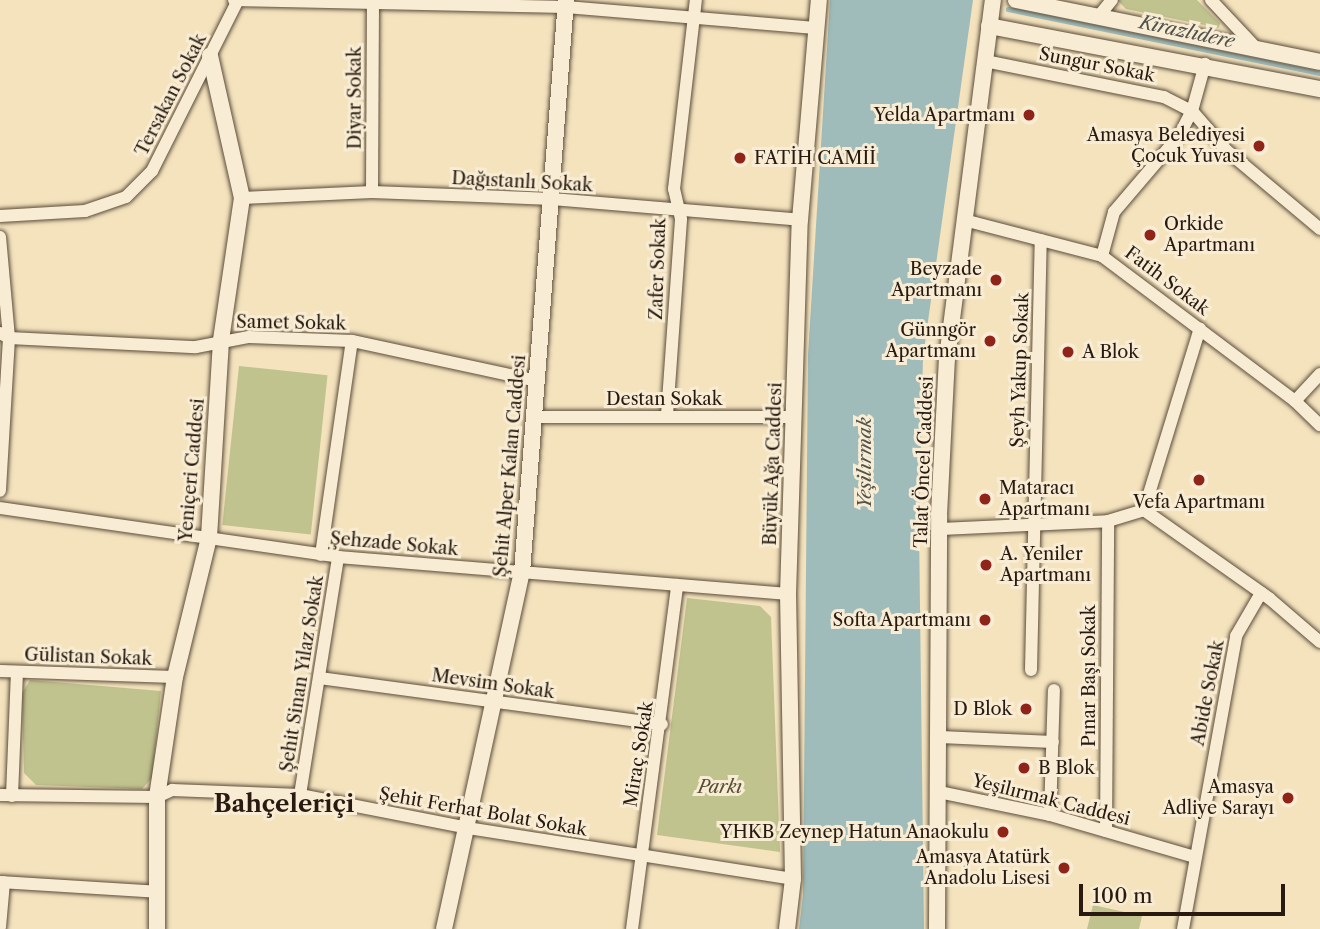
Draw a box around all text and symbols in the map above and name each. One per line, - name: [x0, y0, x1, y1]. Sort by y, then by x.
- water label: Kirazlıdere: [1137, 11, 1237, 53]
- street label: Tersakan Sokak: [131, 30, 211, 160]
- street label: Sungur Sokak: [1037, 43, 1157, 87]
- street label: Diyar Sokak: [344, 46, 366, 150]
- place label: Yelda Apartmanı: [873, 104, 1015, 126]
- marker: Yelda Apartmanı: [1021, 107, 1037, 123]
- place label: Amasya Belediyesi Çocuk Yuvası: [1087, 125, 1245, 168]
- marker: Amasya Belediyesi Çocuk Yuvası: [1251, 138, 1267, 154]
- place label: FATİH CAMİİ: [754, 147, 876, 169]
- marker: FATİH CAMİİ: [732, 150, 748, 166]
- street label: Dağıstanlı Sokak: [451, 168, 593, 196]
- place label: Orkide Apartmanı: [1164, 214, 1255, 256]
- street label: Zafer Sokak: [645, 218, 671, 320]
- marker: Orkide Apartmanı: [1142, 227, 1158, 243]
- street label: Fatih Sokak: [1120, 242, 1214, 320]
- place label: Beyzade Apartmanı: [891, 259, 982, 302]
- marker: Beyzade Apartmanı: [988, 272, 1004, 288]
- street label: Şeyh Yakup Sokak: [1006, 292, 1034, 448]
- street label: Samet Sokak: [236, 311, 346, 335]
- place label: Günngör Apartmanı: [885, 320, 976, 362]
- marker: Günngör Apartmanı: [982, 333, 998, 349]
- place label: A Blok: [1082, 341, 1139, 363]
- marker: A Blok: [1060, 344, 1076, 360]
- street label: Şehit Alper Kalan Caddesi: [489, 353, 531, 579]
- street label: Talat Öncel Caddesi: [910, 376, 938, 548]
- street label: Büyük Ağa Caddesi: [759, 381, 787, 547]
- street label: Destan Sokak: [606, 388, 722, 410]
- street label: Yeniçeri Caddesi: [175, 397, 209, 543]
- water label: Yeşilırmak: [854, 417, 876, 509]
- marker: Vefa Apartmanı: [1191, 472, 1207, 488]
- place label: Mataracı Apartmanı: [999, 478, 1090, 520]
- marker: Mataracı Apartmanı: [977, 491, 993, 507]
- place label: Vefa Apartmanı: [1132, 491, 1266, 513]
- street label: Şehzade Sokak: [329, 528, 459, 560]
- place label: A. Yeniler Apartmanı: [1000, 544, 1091, 586]
- marker: A. Yeniler Apartmanı: [978, 557, 994, 573]
- street label: Şehit Sinan Yılaz Sokak: [276, 574, 328, 774]
- street label: Pınar Başı Sokak: [1078, 605, 1100, 747]
- place label: Softa Apartmanı: [832, 609, 971, 631]
- marker: Softa Apartmanı: [977, 612, 993, 628]
- street label: Abide Sokak: [1187, 638, 1229, 748]
- street label: Gülistan Sokak: [24, 644, 152, 670]
- street label: Mevsim Sokak: [430, 665, 556, 703]
- place label: D Blok: [953, 698, 1012, 720]
- street label: Miraç Sokak: [620, 700, 658, 808]
- marker: D Blok: [1018, 701, 1034, 717]
- place label: B Blok: [1038, 757, 1095, 779]
- marker: B Blok: [1016, 760, 1032, 776]
- street label: Yeşilırmak Caddesi: [969, 770, 1133, 830]
- park label: Parkı: [698, 776, 742, 798]
- place label: Amasya Adliye Sarayı: [1163, 777, 1274, 820]
- street label: Şehit Ferhat Bolat Sokak: [377, 783, 589, 841]
- district label: Bahçeleriçi: [214, 790, 354, 818]
- marker: Amasya Adliye Sarayı: [1280, 790, 1296, 806]
- place label: YHKB Zeynep Hatun Anaokulu: [719, 821, 989, 843]
- marker: YHKB Zeynep Hatun Anaokulu: [995, 824, 1011, 840]
- place label: Amasya Atatürk Anadolu Lisesi: [915, 847, 1050, 890]
- marker: Amasya Atatürk Anadolu Lisesi: [1056, 860, 1072, 876]
- scale bar: [1082, 870, 1288, 914]
- text: 100 m: [1092, 883, 1153, 908]

